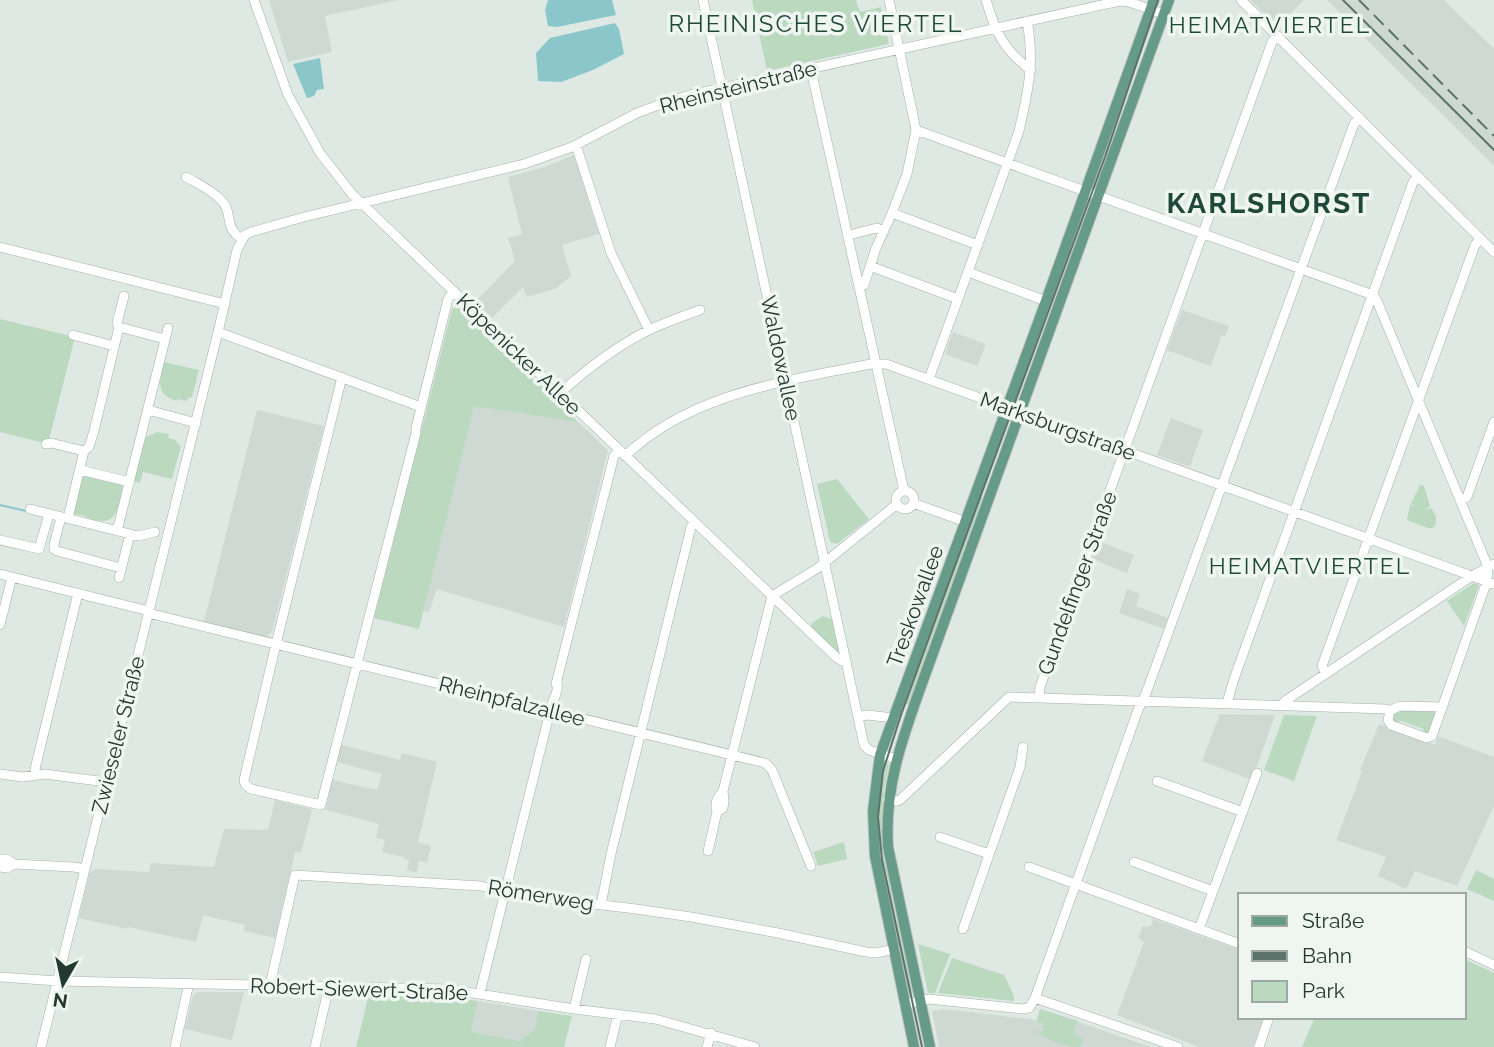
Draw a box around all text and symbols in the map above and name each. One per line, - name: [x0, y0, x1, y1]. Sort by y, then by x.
- district label: RHEINISCHES VIERTEL: [668, 9, 964, 38]
- district label: HEIMATVIERTEL: [1169, 11, 1371, 38]
- street label: Rheinsteinstraße: [657, 55, 819, 119]
- district label: KARLSHORST: [1167, 187, 1371, 220]
- street label: Köpenicker Allee: [451, 288, 587, 420]
- street label: Waldowallee: [756, 293, 806, 423]
- street label: Marksburgstraße: [977, 386, 1139, 466]
- street label: Gundelfinger Straße: [1032, 488, 1122, 678]
- street label: Treskowallee: [881, 542, 949, 670]
- district label: HEIMATVIERTEL: [1209, 552, 1411, 579]
- street label: Zwieseler Straße: [86, 653, 150, 817]
- street label: Rheinpfalzallee: [436, 671, 588, 731]
- street label: Römerweg: [486, 874, 596, 916]
- legend: [1238, 893, 1466, 1019]
- text: Straße: [1302, 908, 1364, 933]
- text: Bahn: [1302, 943, 1352, 968]
- north arrow: [28, 949, 98, 1019]
- street label: Robert-Siewert-Straße: [250, 973, 468, 1005]
- text: Park: [1302, 978, 1345, 1003]
- text: N: [51, 989, 69, 1013]

